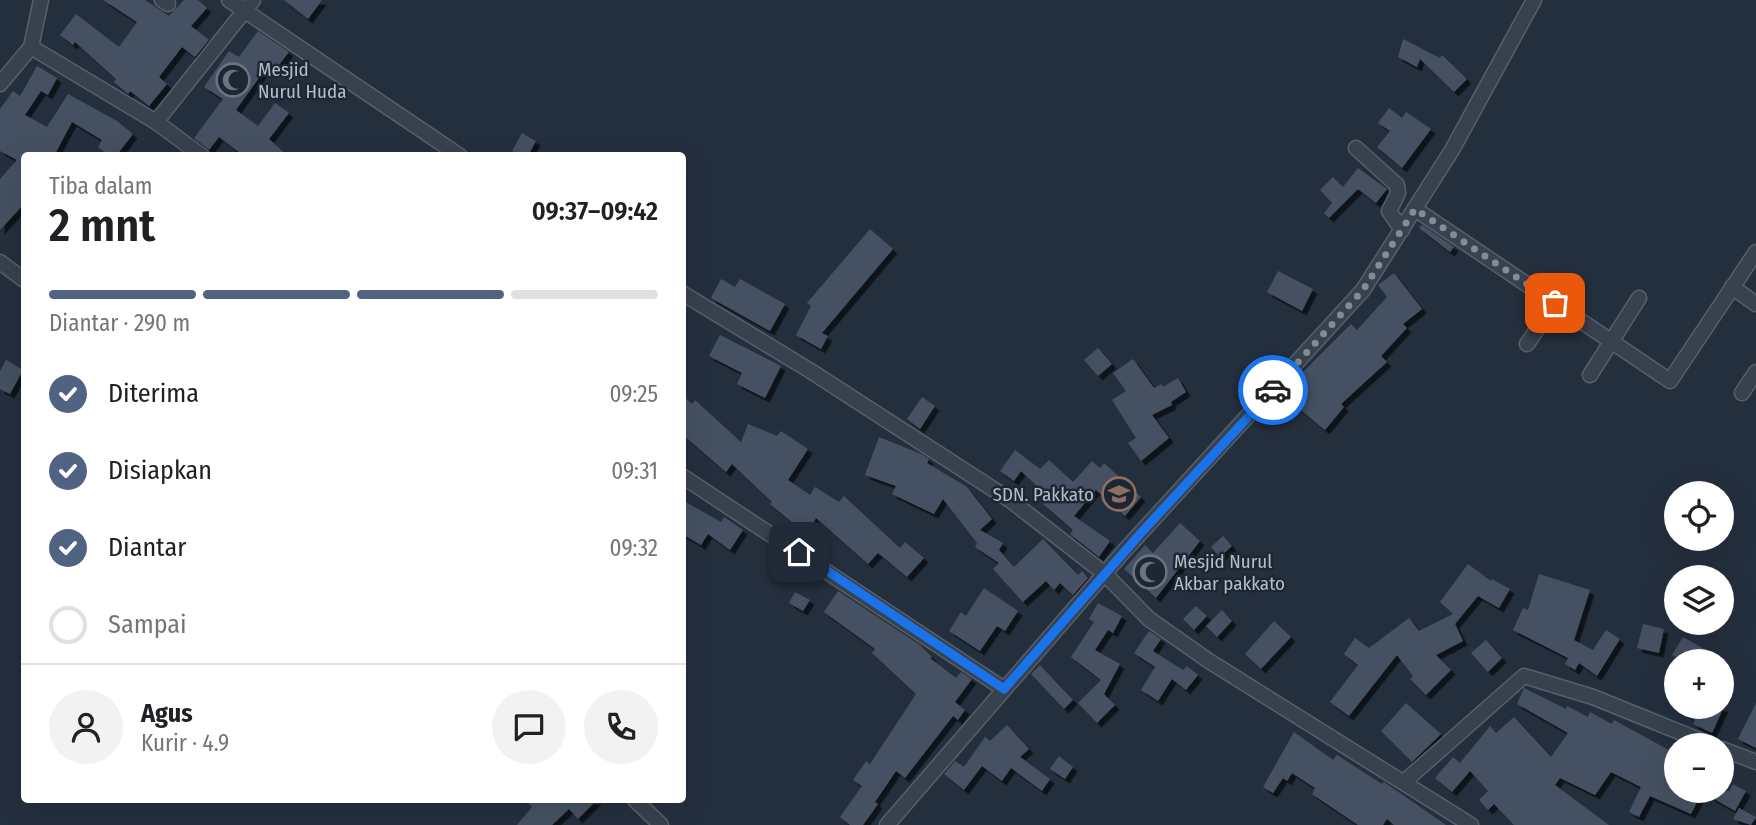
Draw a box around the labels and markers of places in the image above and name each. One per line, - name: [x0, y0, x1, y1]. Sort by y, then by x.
- place label: Mesjid Nurul Huda: [258, 58, 346, 103]
- mosque icon: Mesjid Nurul Huda: [214, 61, 252, 99]
- pin: [1525, 273, 1585, 333]
- school or university icon: SDN. Pakkato: [1100, 475, 1138, 513]
- place label: SDN. Pakkato: [993, 483, 1094, 506]
- pin: [769, 522, 829, 582]
- place label: Mesjid Nurul Akbar pakkato: [1174, 550, 1285, 595]
- mosque icon: Mesjid Nurul Akbar pakkato: [1131, 553, 1169, 591]

